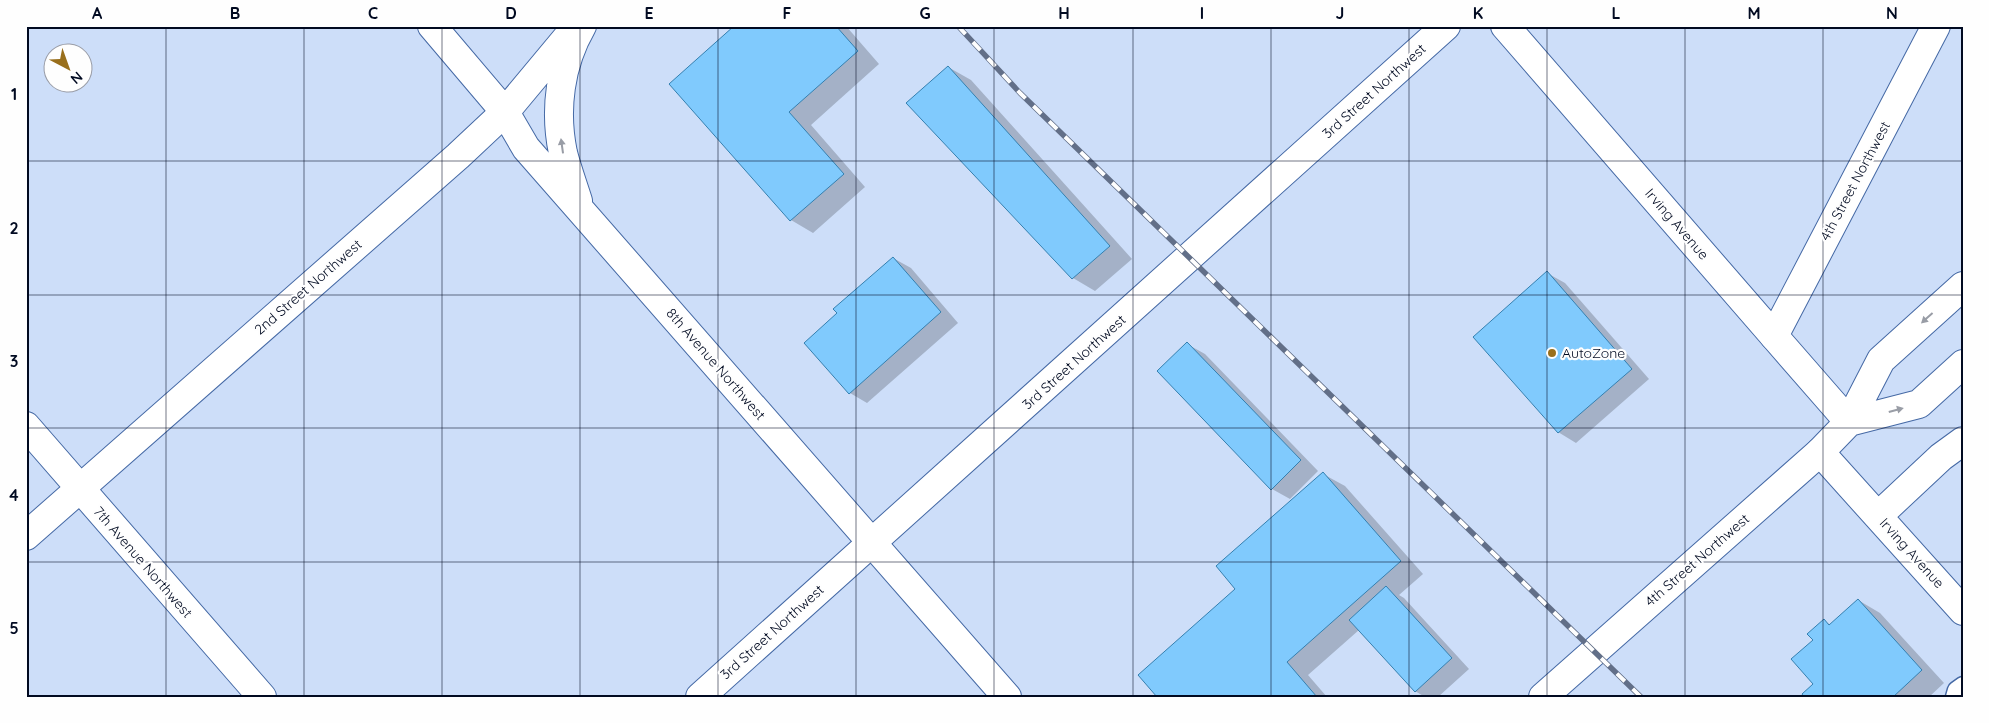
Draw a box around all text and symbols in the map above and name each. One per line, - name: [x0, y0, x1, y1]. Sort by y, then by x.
- text: A: [92, 3, 103, 23]
- text: B: [230, 3, 240, 23]
- text: C: [368, 3, 378, 23]
- text: D: [505, 3, 517, 23]
- text: E: [644, 3, 654, 23]
- text: F: [783, 3, 792, 23]
- text: G: [919, 3, 931, 23]
- text: H: [1058, 3, 1070, 23]
- text: I: [1200, 3, 1204, 23]
- text: J: [1336, 3, 1344, 23]
- text: K: [1473, 3, 1483, 23]
- text: L: [1612, 3, 1621, 23]
- text: M: [1747, 3, 1761, 23]
- text: N: [1886, 3, 1898, 23]
- street label: 3rd Street Northwest: [1318, 40, 1430, 142]
- north arrow: [42, 42, 92, 92]
- text: N: [67, 68, 86, 88]
- text: 1: [11, 84, 17, 104]
- street label: 4th Street Northwest: [1816, 118, 1894, 244]
- one-way arrow: [558, 138, 566, 154]
- street label: Irving Avenue: [1641, 185, 1713, 263]
- text: 2: [9, 218, 19, 238]
- street label: 2nd Street Northwest: [250, 235, 366, 339]
- street label: 8th Avenue Northwest: [663, 304, 770, 424]
- street label: 3rd Street Northwest: [1018, 311, 1130, 413]
- one-way arrow: [1921, 312, 1933, 324]
- place label: AutoZone: [1562, 344, 1625, 362]
- marker: AutoZone: [1546, 347, 1558, 359]
- text: 3: [10, 351, 18, 371]
- one-way arrow: [1889, 406, 1904, 414]
- text: 4: [9, 485, 19, 505]
- street label: 7th Avenue Northwest: [90, 503, 197, 622]
- street label: 4th Street Northwest: [1641, 510, 1753, 610]
- street label: Irving Avenue: [1876, 514, 1948, 592]
- street label: 3rd Street Northwest: [716, 581, 828, 683]
- text: 5: [9, 618, 19, 638]

